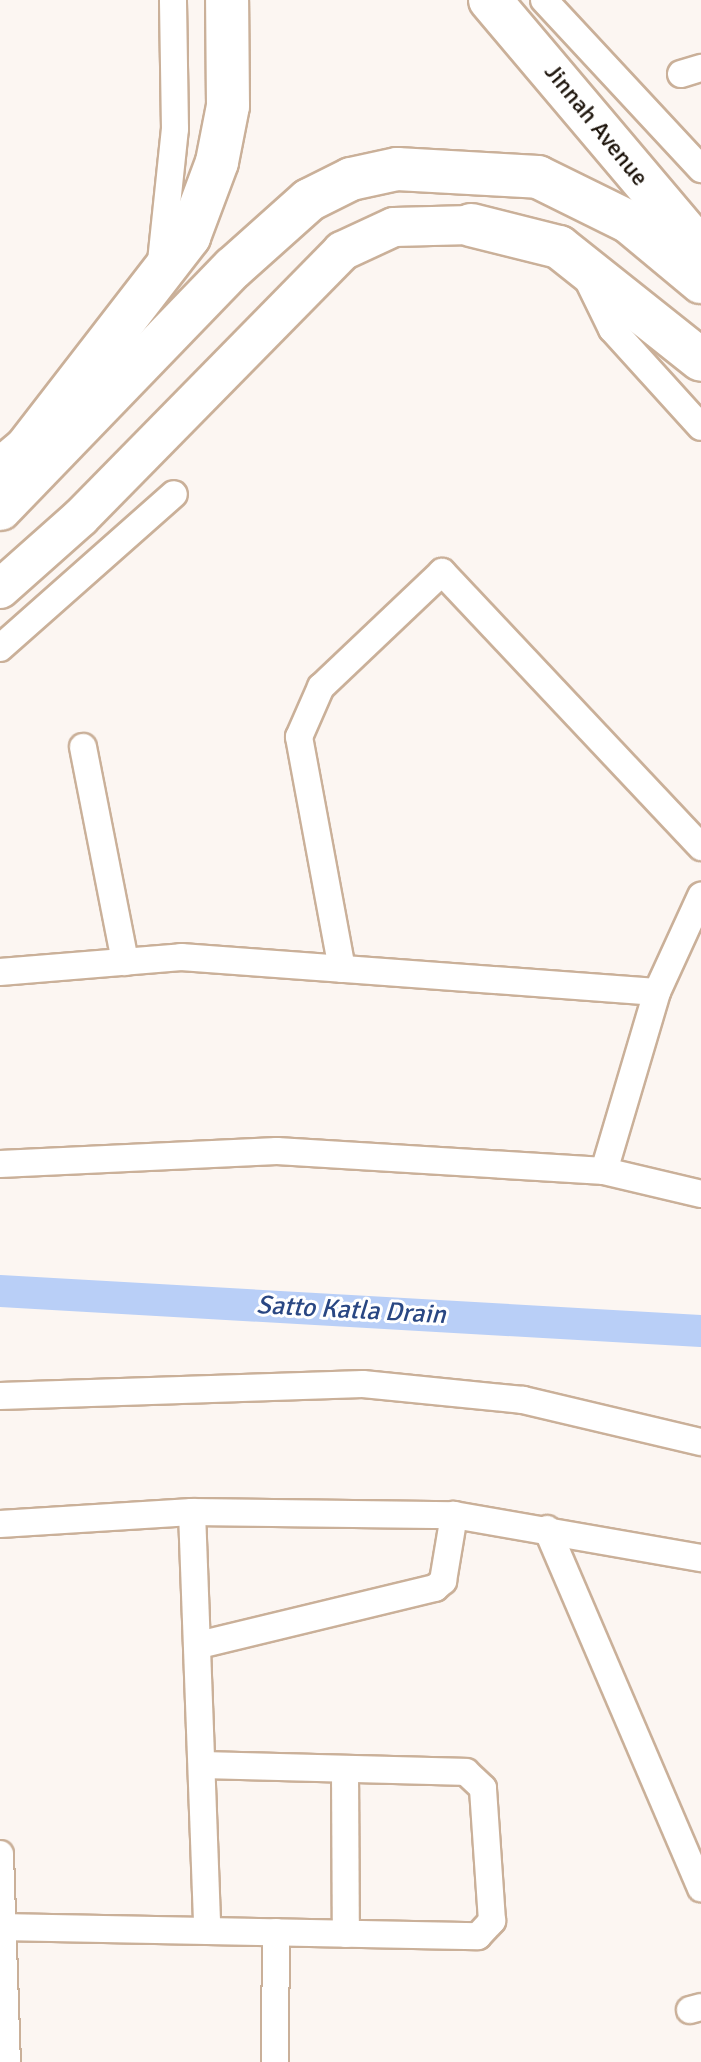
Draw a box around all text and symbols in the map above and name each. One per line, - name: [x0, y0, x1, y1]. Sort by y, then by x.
- street label: Jinnah Avenue: [538, 58, 654, 192]
- water label: Satto Katla Drain: [256, 1290, 446, 1332]

